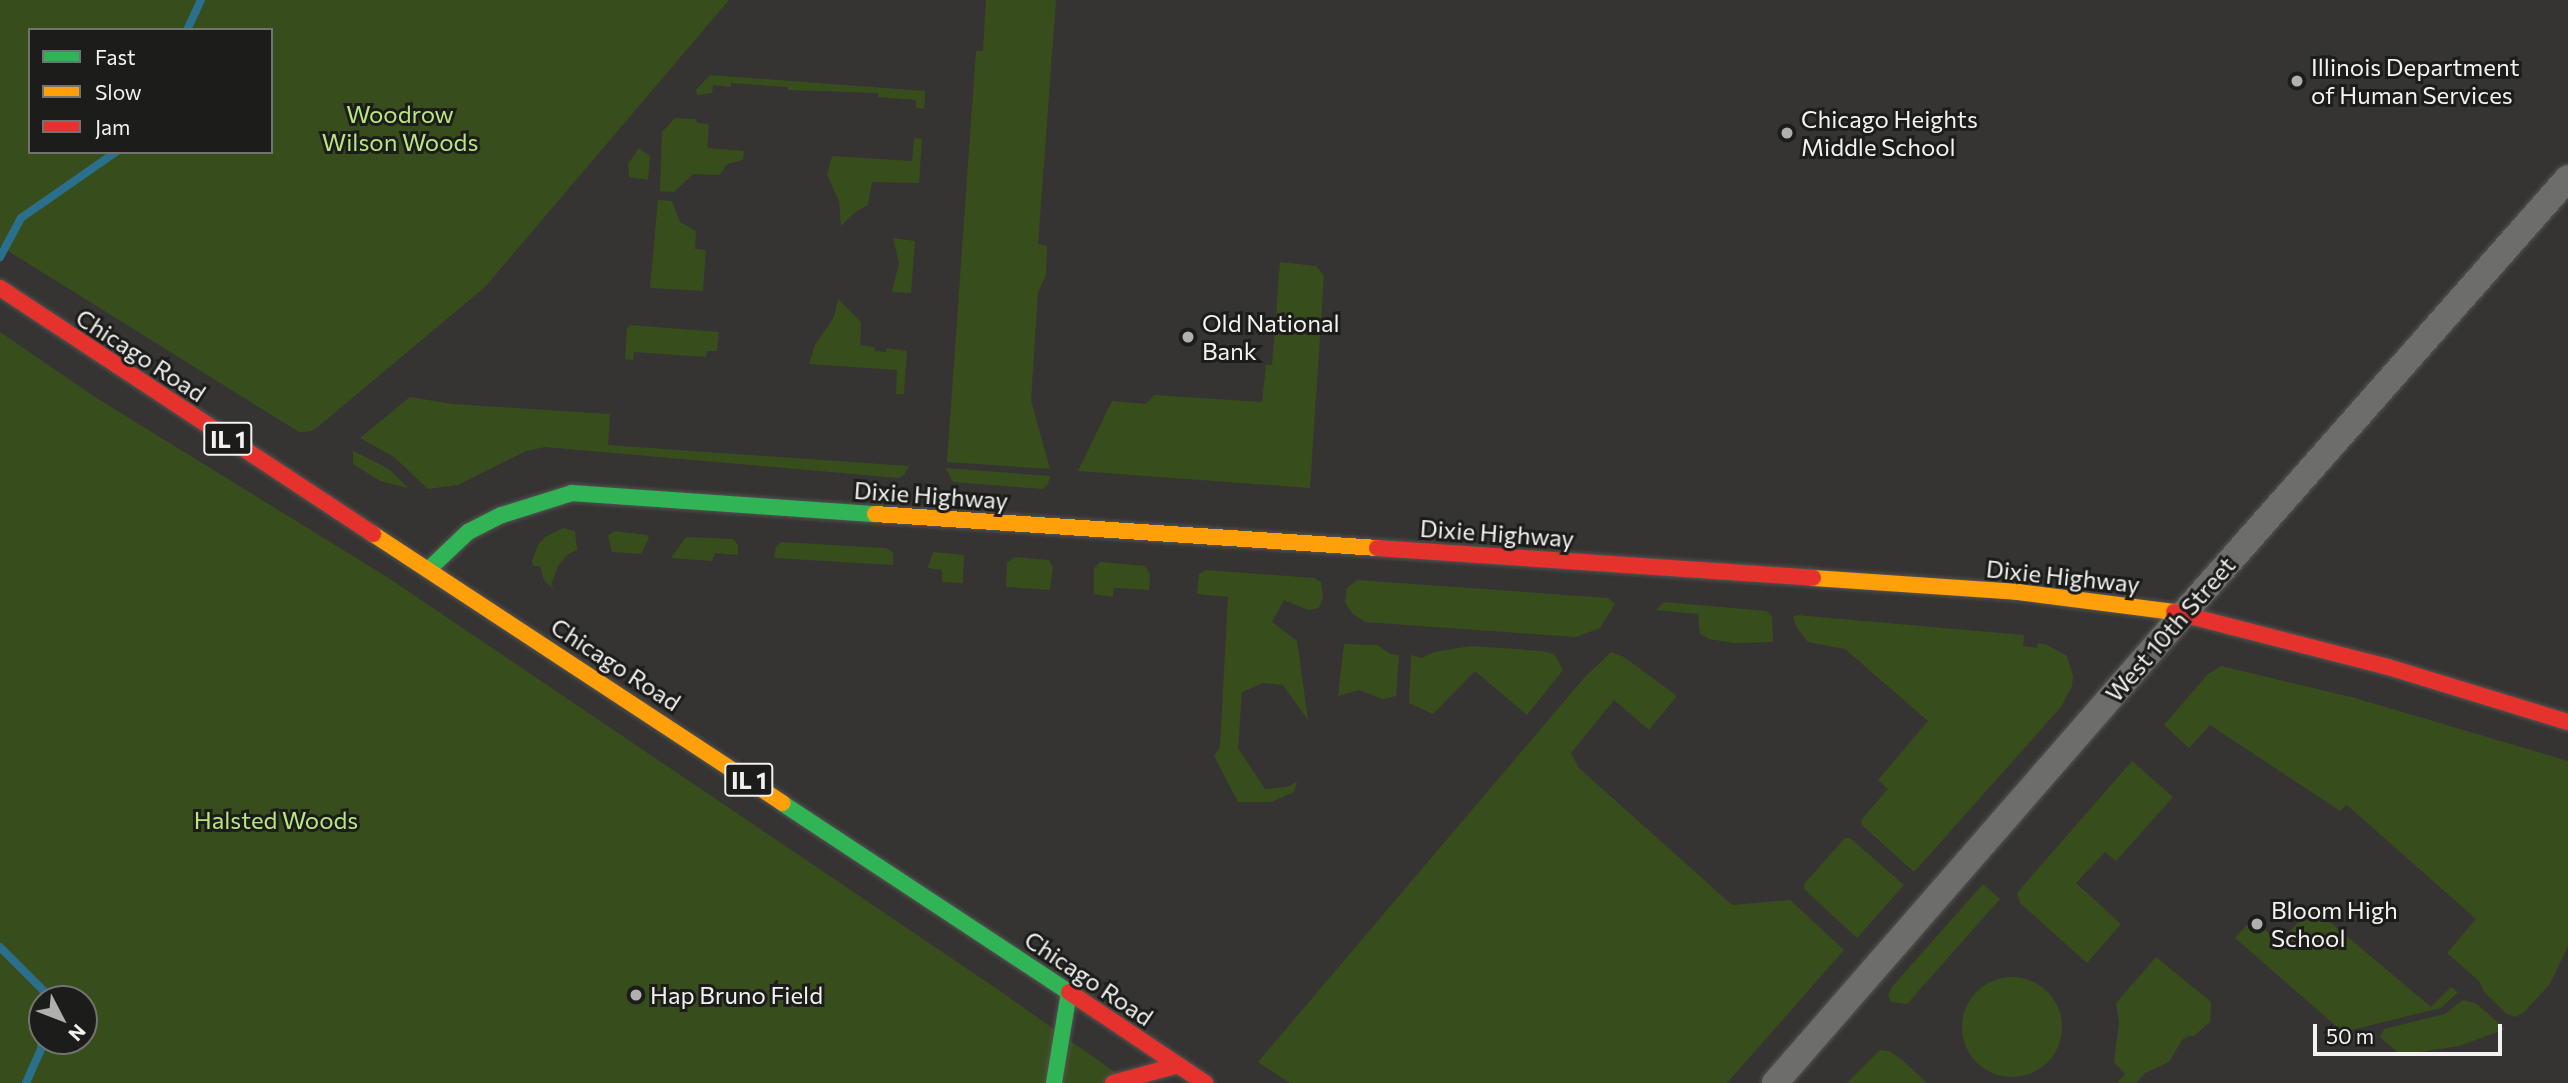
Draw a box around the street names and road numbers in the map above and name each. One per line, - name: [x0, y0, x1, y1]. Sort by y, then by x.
- street label: Chicago Road: [71, 302, 211, 408]
- road number: IL 1: [202, 420, 254, 458]
- street label: Dixie Highway: [853, 475, 1009, 515]
- street label: Dixie Highway: [1419, 513, 1575, 553]
- street label: West 10th Street: [2099, 551, 2241, 707]
- street label: Dixie Highway: [1985, 554, 2141, 598]
- street label: Chicago Road: [546, 611, 686, 717]
- road number: IL 1: [723, 760, 775, 800]
- street label: Chicago Road: [1019, 925, 1159, 1031]

